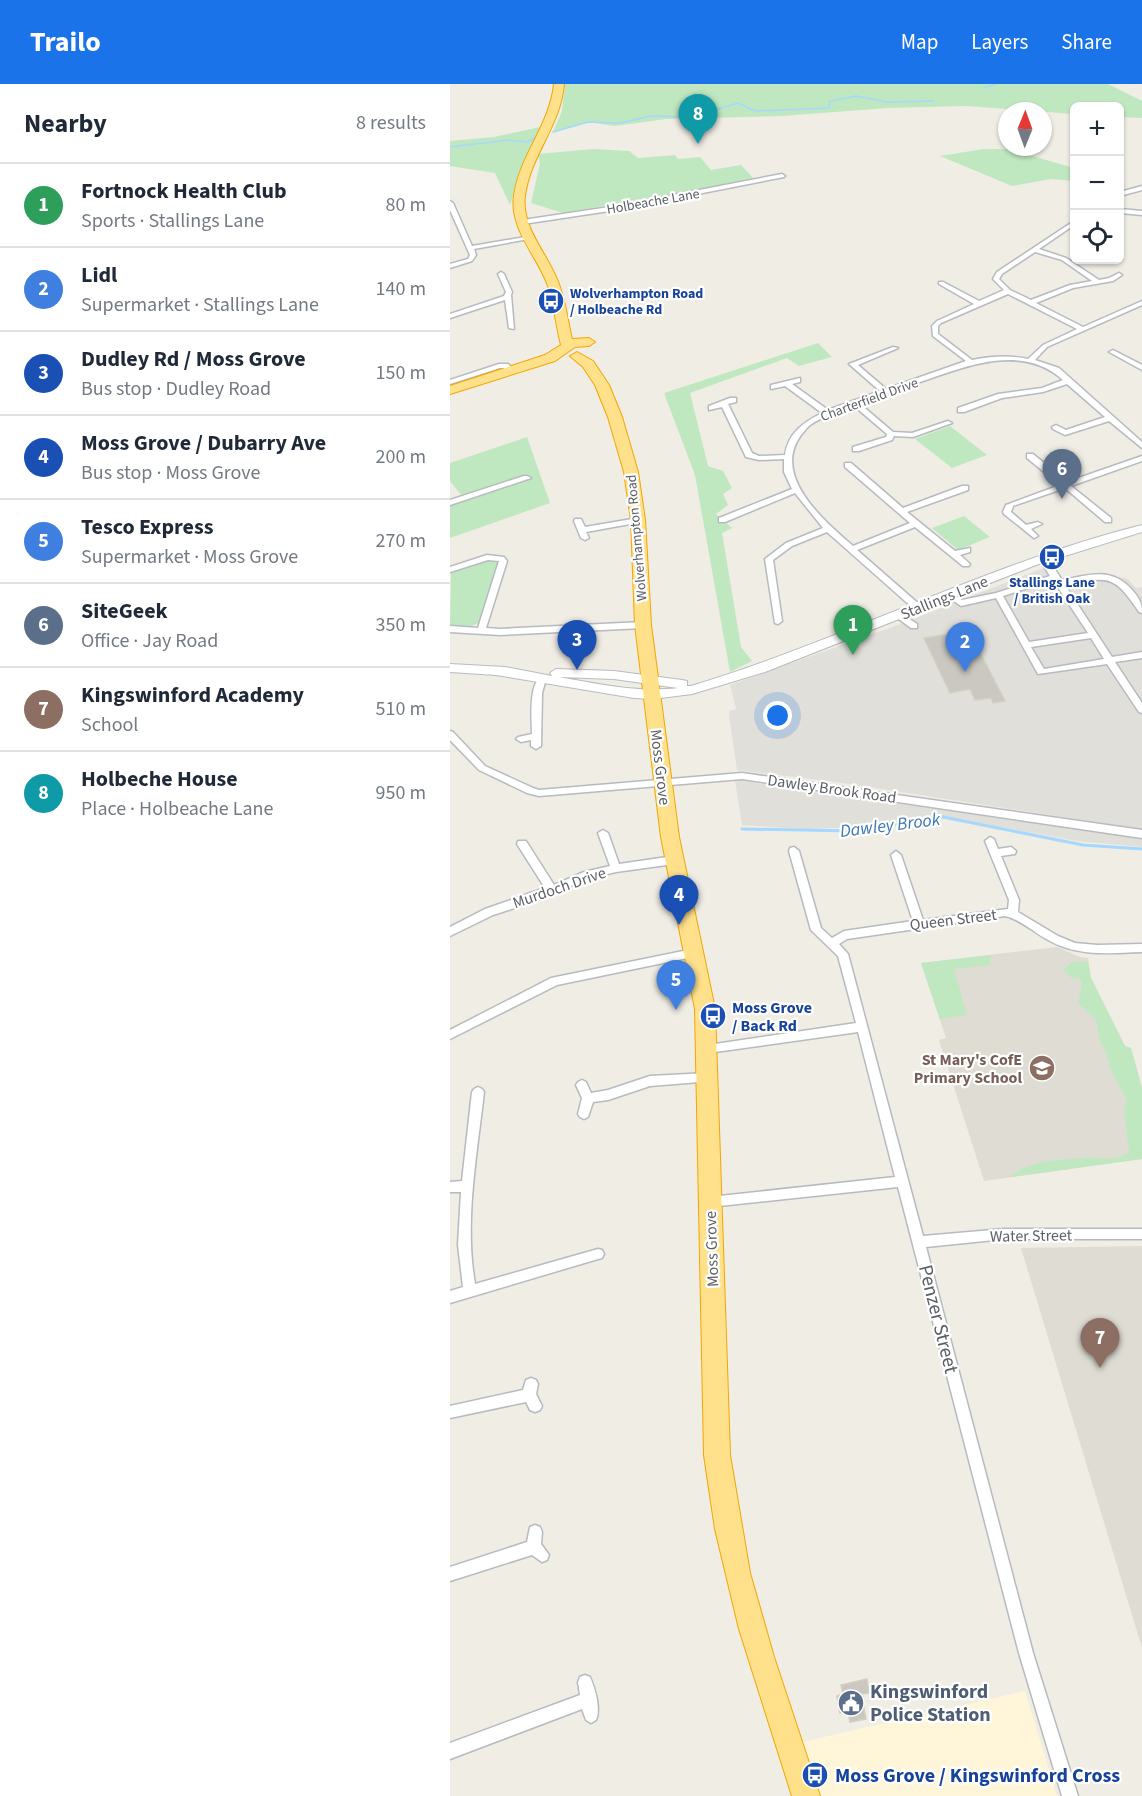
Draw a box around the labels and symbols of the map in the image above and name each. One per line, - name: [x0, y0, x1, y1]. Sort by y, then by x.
- pin: 8: [678, 94, 718, 144]
- north arrow: [998, 102, 1052, 156]
- street label: Holbeache Lane: [605, 184, 701, 220]
- place label: Wolverhampton Road / Holbeache Rd: [570, 284, 703, 320]
- bus stop icon: Wolverhampton Road / Holbeache Rd: [536, 286, 566, 316]
- street label: Charterfield Drive: [818, 373, 921, 427]
- pin: 6: [1042, 450, 1082, 499]
- street label: Wolverhampton Road: [622, 474, 652, 602]
- bus stop icon: Stallings Lane / British Oak: [1037, 542, 1067, 572]
- street label: Stallings Lane: [897, 570, 991, 625]
- place label: Stallings Lane / British Oak: [1009, 573, 1095, 609]
- pin: 1: [834, 606, 872, 655]
- pin: 3: [558, 620, 596, 670]
- pin: 2: [946, 622, 984, 672]
- your location: [763, 701, 792, 730]
- street label: Moss Grove: [644, 728, 676, 806]
- street label: Dawley Brook Road: [766, 769, 898, 809]
- water label: Dawley Brook: [838, 807, 942, 844]
- street label: Murdoch Drive: [510, 862, 609, 914]
- pin: 4: [660, 876, 698, 925]
- street label: Queen Street: [908, 904, 998, 936]
- pin: 5: [656, 960, 696, 1010]
- place label: Moss Grove / Back Rd: [732, 997, 812, 1037]
- bus stop icon: Moss Grove / Back Rd: [698, 1001, 728, 1031]
- place label: St Mary's CofE Primary School: [914, 1049, 1022, 1089]
- school or university icon: St Mary's CofE Primary School: [1027, 1053, 1057, 1083]
- street label: Moss Grove: [700, 1210, 724, 1287]
- street label: Water Street: [990, 1224, 1073, 1248]
- street label: Penzer Street: [911, 1262, 965, 1377]
- pin: 7: [1080, 1318, 1120, 1368]
- place label: Kingswinford Police Station: [870, 1678, 991, 1729]
- public building icon: Kingswinford Police Station: [836, 1688, 866, 1718]
- bus stop icon: Moss Grove / Kingswinford Cross: [800, 1760, 830, 1790]
- place label: Moss Grove / Kingswinford Cross: [835, 1762, 1120, 1790]

